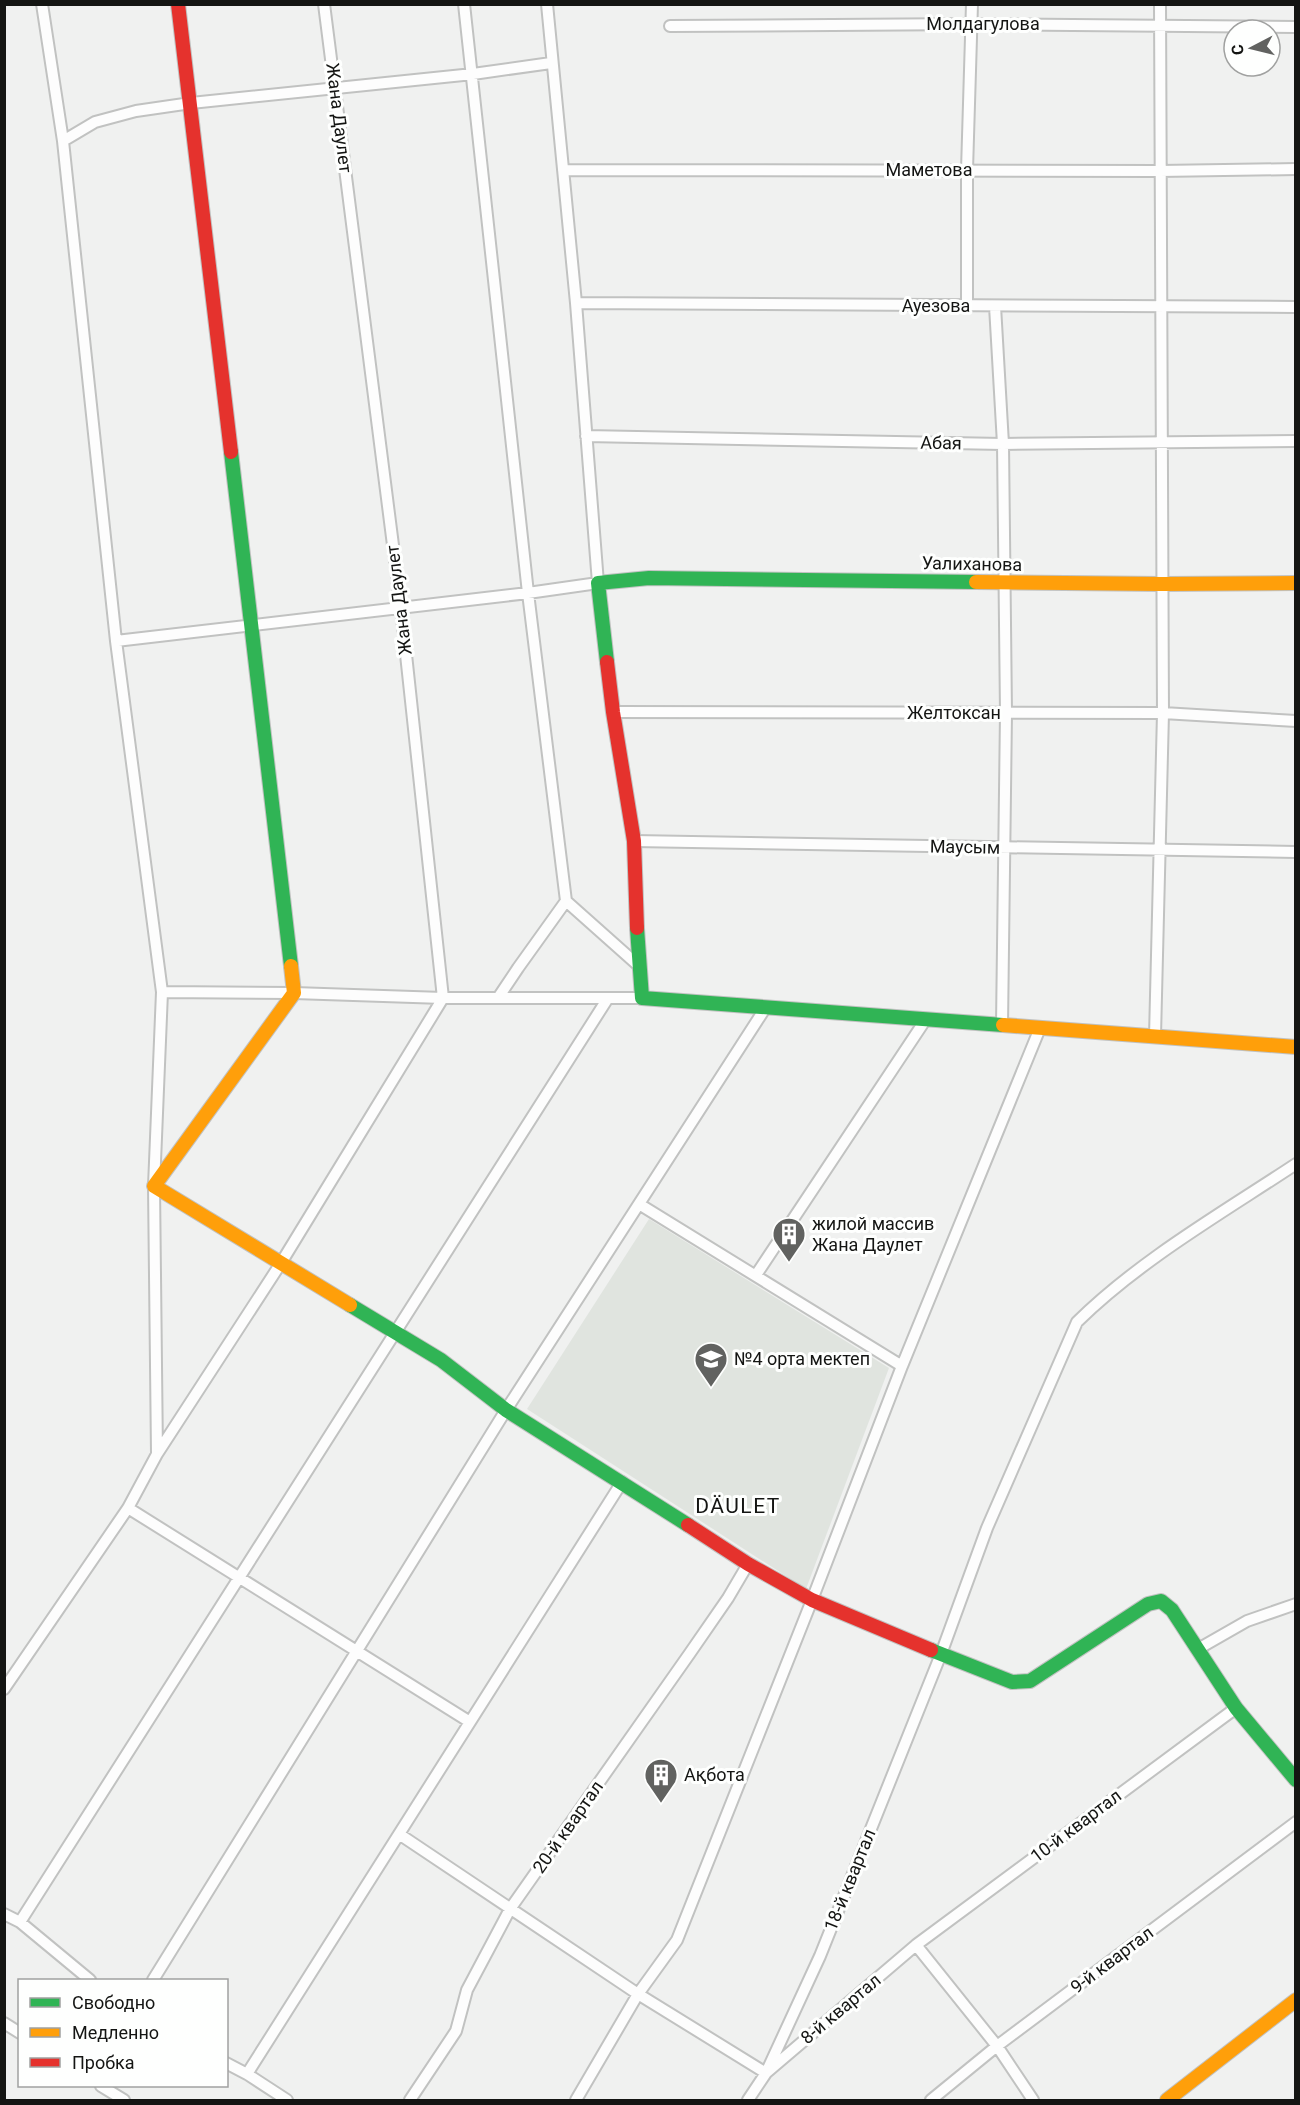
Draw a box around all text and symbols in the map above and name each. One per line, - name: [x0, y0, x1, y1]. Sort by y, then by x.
- street label: Молдагулова: [926, 13, 1040, 34]
- north arrow: [1222, 18, 1282, 78]
- text: С: [1228, 43, 1248, 56]
- street label: Жана Даулет: [322, 62, 357, 174]
- street label: Маметова: [886, 159, 972, 180]
- street label: Ауезова: [902, 295, 970, 316]
- street label: Абая: [920, 432, 962, 453]
- street label: Жана Даулет: [381, 544, 416, 656]
- street label: Уалиханова: [922, 552, 1022, 575]
- street label: Желтоксан: [907, 702, 1001, 723]
- street label: Маусым: [930, 835, 1000, 858]
- place label: жилой массив Жана Даулет: [812, 1213, 934, 1255]
- building icon: жилой массив Жана Даулет: [771, 1216, 807, 1263]
- school or university icon: №4 орта мектеп: [693, 1341, 729, 1388]
- place label: №4 орта мектеп: [734, 1348, 870, 1369]
- district label: DÄULET: [695, 1494, 781, 1518]
- building icon: Ақбота: [643, 1757, 679, 1804]
- place label: Ақбота: [684, 1764, 745, 1785]
- street label: 20-й квартал: [528, 1776, 607, 1877]
- street label: 10-й квартал: [1026, 1785, 1125, 1866]
- street label: 18-й квартал: [820, 1826, 880, 1934]
- street label: 9-й квартал: [1066, 1922, 1157, 1997]
- street label: 8-й квартал: [796, 1969, 885, 2048]
- legend: [18, 1979, 228, 2087]
- text: Свободно: [72, 1992, 155, 2013]
- text: Медленно: [72, 2022, 159, 2043]
- text: Пробка: [72, 2052, 135, 2073]

